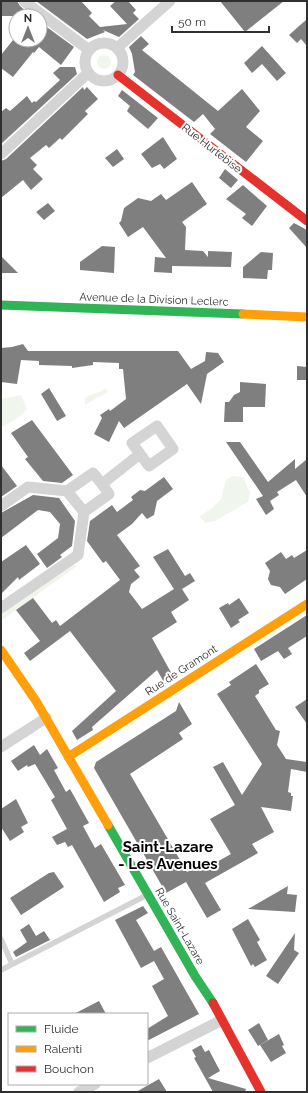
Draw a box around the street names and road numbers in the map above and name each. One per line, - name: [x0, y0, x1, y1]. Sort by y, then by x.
- street label: Rue Hurtebise: [179, 121, 245, 176]
- street label: Avenue de la Division Leclerc: [79, 290, 229, 309]
- street label: Rue de Gramont: [143, 642, 220, 699]
- street label: Rue Saint-Lazare: [152, 886, 207, 967]

